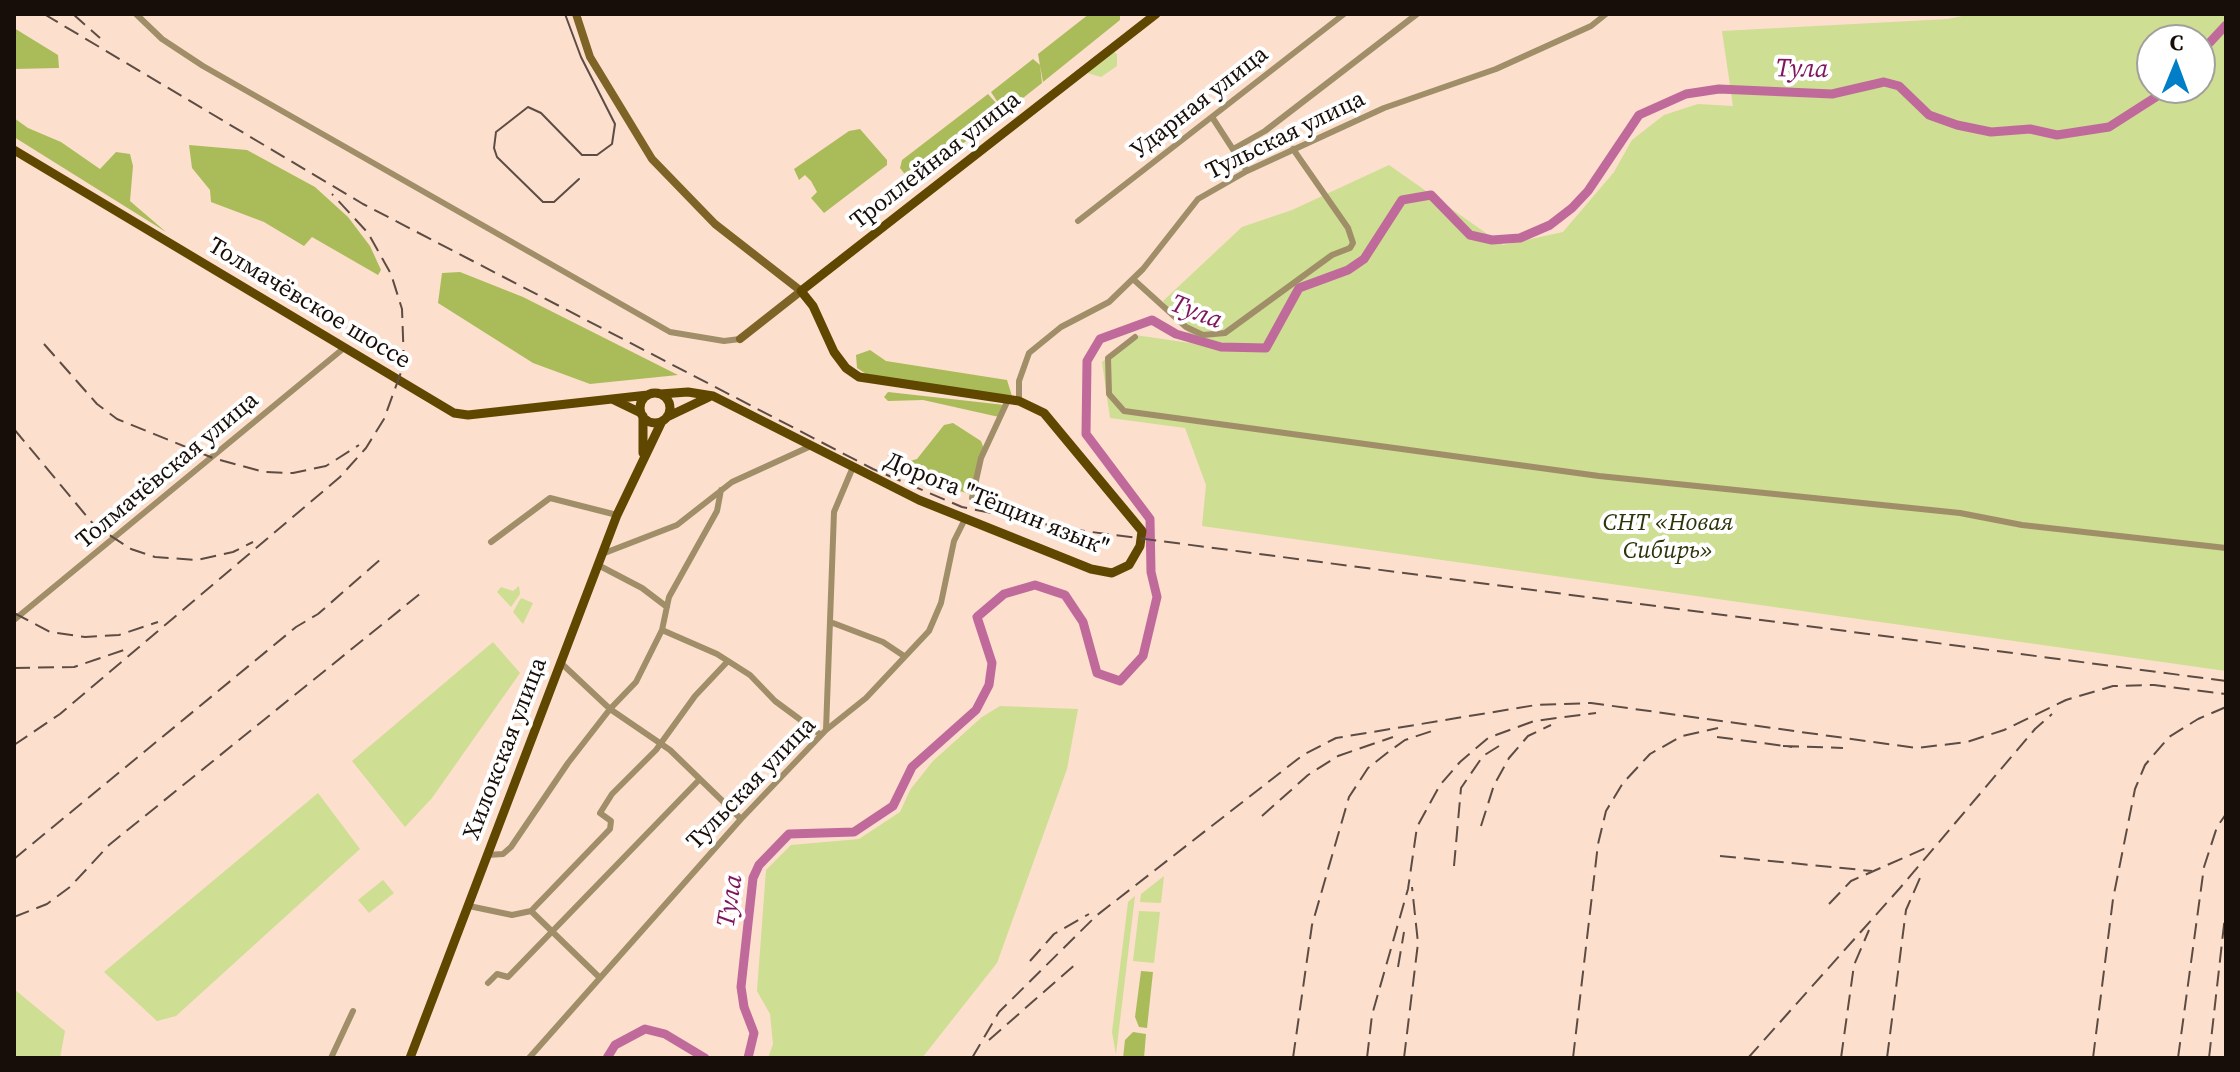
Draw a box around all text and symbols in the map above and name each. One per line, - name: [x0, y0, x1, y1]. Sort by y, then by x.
- north arrow: [2136, 24, 2216, 104]
- text: С: [2169, 27, 2183, 57]
- street label: Ударная улица: [1126, 40, 1274, 166]
- water label: Тула: [1775, 54, 1829, 86]
- street label: Тульская улица: [1202, 85, 1370, 187]
- street label: Троллейная улица: [845, 86, 1027, 236]
- street label: Толмачёвское шоссе: [203, 232, 415, 376]
- water label: Тула: [1166, 289, 1226, 337]
- street label: Толмачёвская улица: [71, 386, 265, 556]
- street label: Дорога "Тёщин язык": [880, 447, 1112, 563]
- park label: СНТ «Новая Сибирь»: [1603, 510, 1733, 566]
- street label: Хилокская улица: [458, 654, 554, 844]
- street label: Тульская улица: [681, 712, 823, 856]
- water label: Тула: [711, 872, 751, 930]

